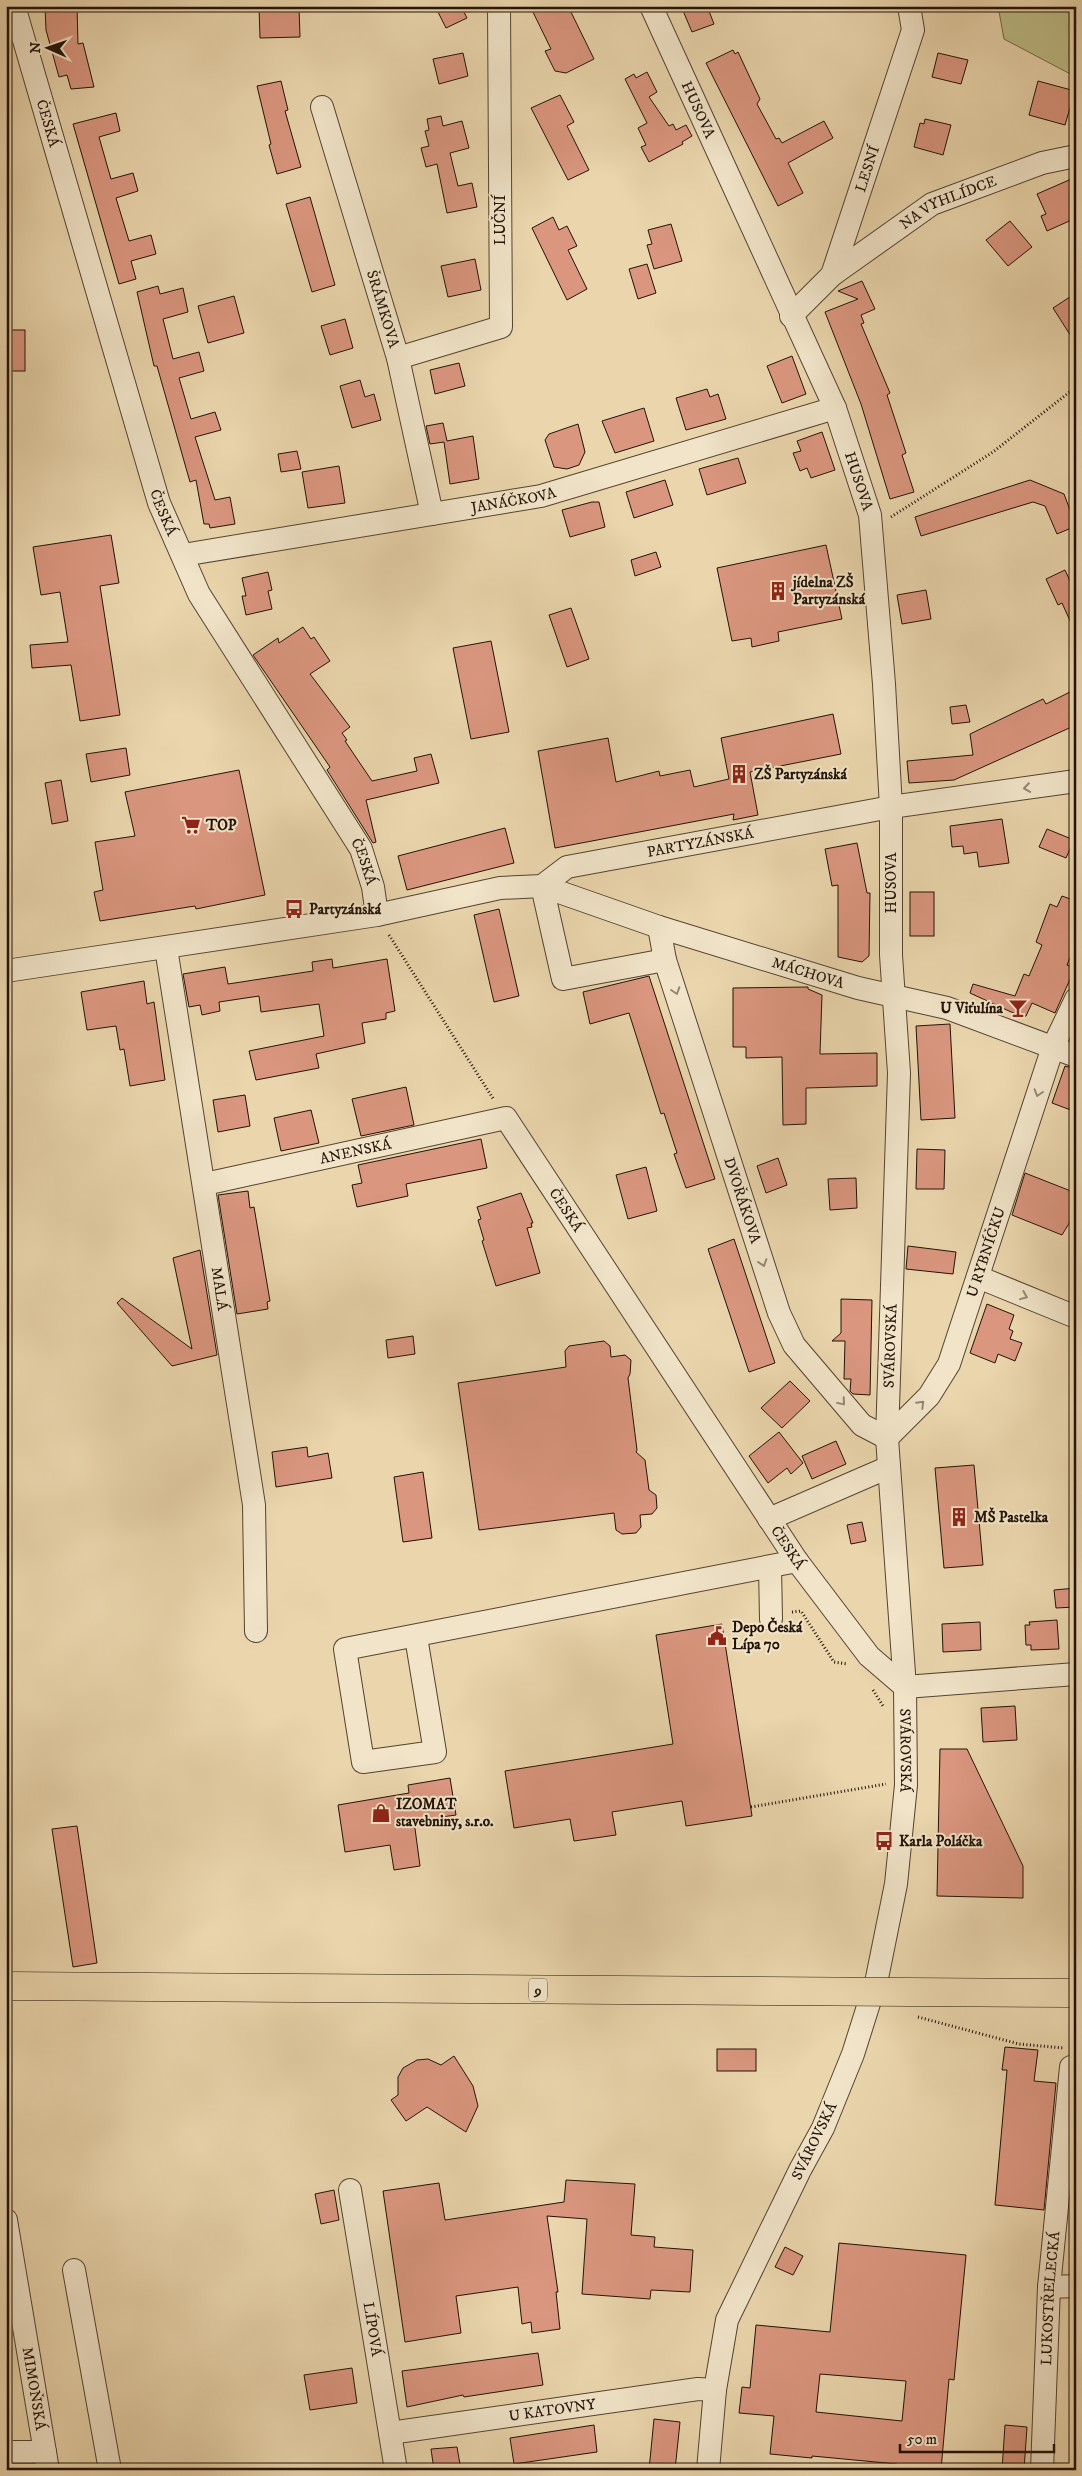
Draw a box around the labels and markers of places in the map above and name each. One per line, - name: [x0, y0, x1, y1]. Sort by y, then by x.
- place label: jídelna ZŠ Partyzánská: [790, 572, 866, 609]
- building icon: jídelna ZŠ Partyzánská: [767, 580, 789, 602]
- building icon: ZŠ Partyzánská: [728, 763, 750, 785]
- place label: ZŠ Partyzánská: [754, 764, 847, 784]
- supermarket icon: TOP: [180, 814, 202, 836]
- place label: TOP: [205, 816, 237, 835]
- bus stop icon: Partyzánská: [283, 898, 305, 920]
- place label: Partyzánská: [309, 900, 382, 919]
- bar icon: U Viťulína: [1007, 997, 1029, 1019]
- place label: U Viťulína: [940, 999, 1004, 1018]
- building icon: MŠ Pastelka: [948, 1506, 970, 1528]
- place label: MŠ Pastelka: [974, 1507, 1049, 1527]
- place label: Depo Česká Lípa 70: [732, 1617, 803, 1654]
- public building icon: Depo Česká Lípa 70: [706, 1625, 728, 1647]
- place label: IZOMAT stavebniny, s.r.o.: [396, 1795, 494, 1831]
- shop icon: IZOMAT stavebniny, s.r.o.: [370, 1802, 392, 1824]
- bus stop icon: Karla Poláčka: [873, 1830, 895, 1852]
- place label: Karla Poláčka: [899, 1832, 983, 1851]

